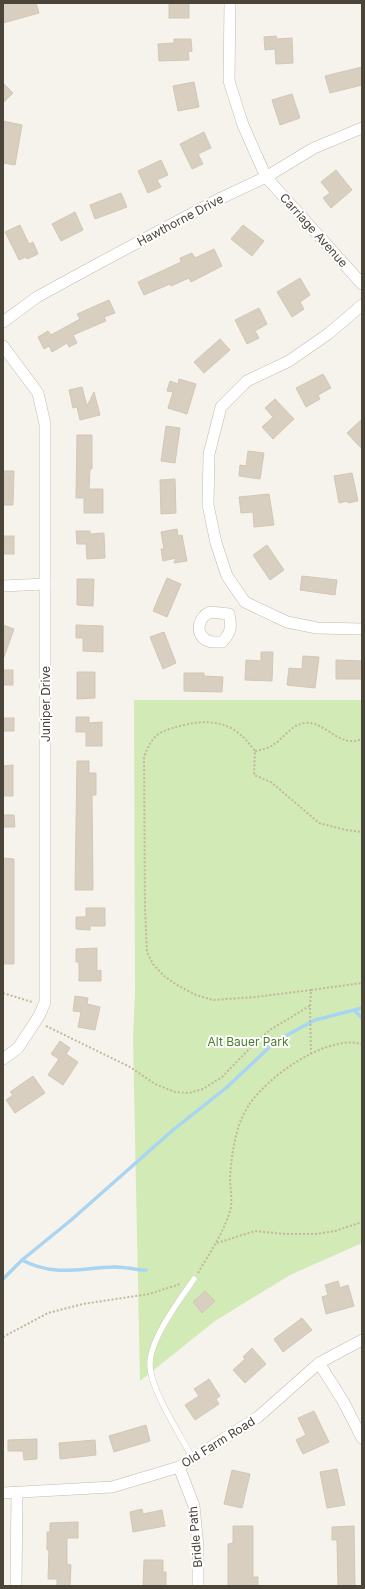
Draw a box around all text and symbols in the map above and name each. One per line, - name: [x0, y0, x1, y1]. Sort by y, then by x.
- street label: Carriage Avenue: [277, 190, 351, 270]
- street label: Hawthorne Drive: [134, 191, 226, 249]
- street label: Juniper Drive: [38, 666, 53, 742]
- park label: Alt Bauer Park: [208, 1034, 289, 1049]
- street label: Old Farm Road: [178, 1413, 258, 1471]
- street label: Bridle Path: [185, 1506, 205, 1568]

